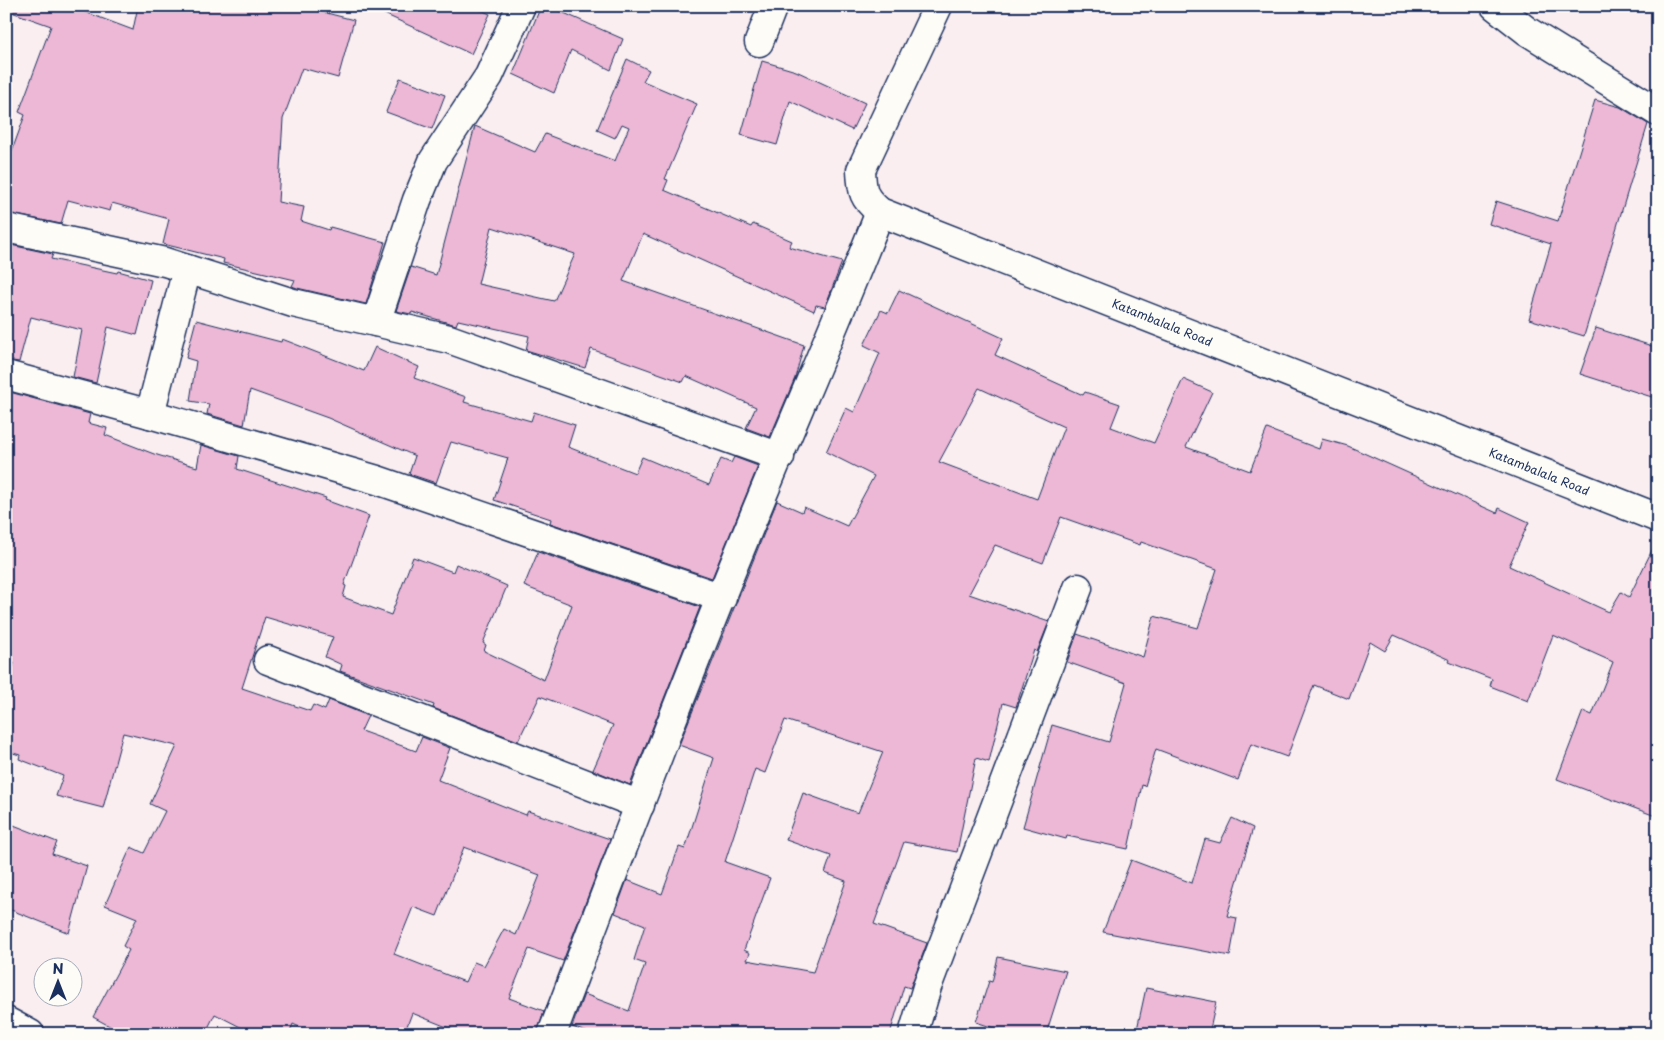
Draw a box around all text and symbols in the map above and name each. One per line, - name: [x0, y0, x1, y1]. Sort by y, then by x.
- street label: Katambalala Road: [1109, 294, 1215, 350]
- street label: Katambalala Road: [1486, 443, 1592, 499]
- north arrow: [32, 958, 82, 1008]
- text: N: [52, 958, 64, 979]

